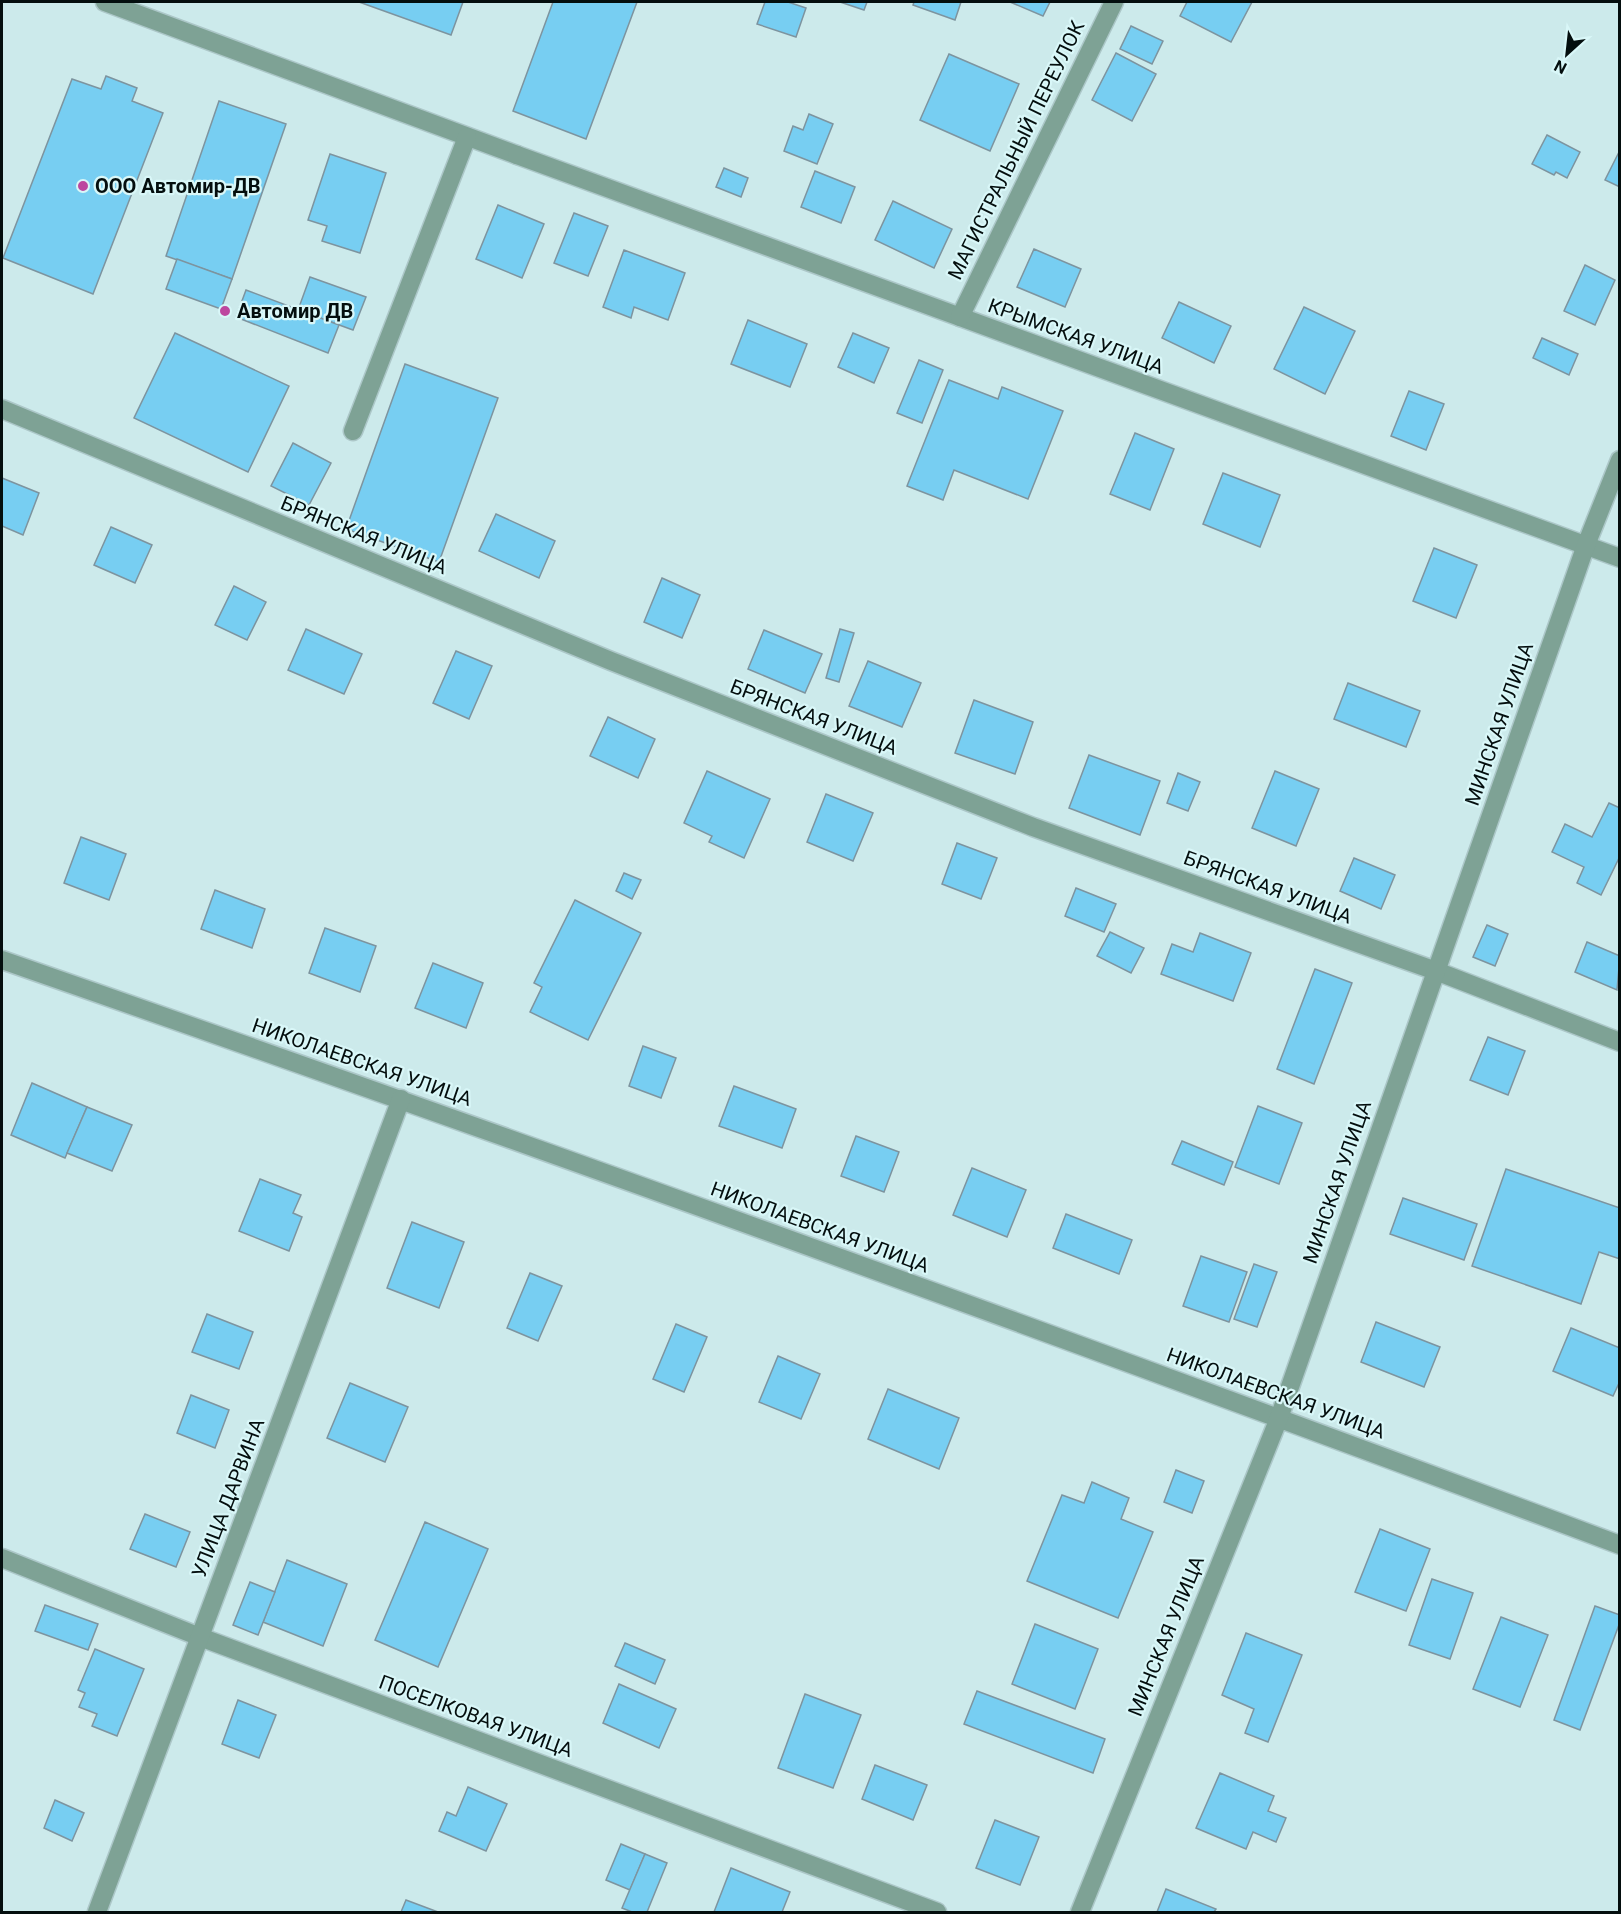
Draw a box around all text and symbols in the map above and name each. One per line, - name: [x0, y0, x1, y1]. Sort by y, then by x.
- street label: МАГИСТРАЛЬНЫЙ ПЕРЕУЛОК: [943, 16, 1089, 283]
- north arrow: [1537, 24, 1597, 84]
- text: N: [1551, 56, 1570, 78]
- place label: ООО Автомир-ДВ: [95, 174, 260, 198]
- marker: ООО Автомир-ДВ: [76, 179, 90, 193]
- street label: КРЫМСКАЯ УЛИЦА: [985, 293, 1167, 379]
- place label: Автомир ДВ: [237, 299, 353, 323]
- marker: Автомир ДВ: [218, 304, 232, 318]
- street label: БРЯНСКАЯ УЛИЦА: [277, 491, 451, 579]
- street label: МИНСКАЯ УЛИЦА: [1460, 639, 1538, 809]
- street label: БРЯНСКАЯ УЛИЦА: [727, 674, 901, 760]
- street label: БРЯНСКАЯ УЛИЦА: [1181, 845, 1355, 929]
- street label: НИКОЛАЕВСКАЯ УЛИЦА: [249, 1013, 475, 1111]
- street label: МИНСКАЯ УЛИЦА: [1298, 1097, 1376, 1267]
- street label: НИКОЛАЕВСКАЯ УЛИЦА: [708, 1176, 932, 1278]
- street label: НИКОЛАЕВСКАЯ УЛИЦА: [1164, 1342, 1388, 1444]
- street label: УЛИЦА ДАРВИНА: [187, 1415, 269, 1581]
- street label: МИНСКАЯ УЛИЦА: [1123, 1552, 1209, 1720]
- street label: ПОСЕЛКОВАЯ УЛИЦА: [376, 1670, 576, 1762]

